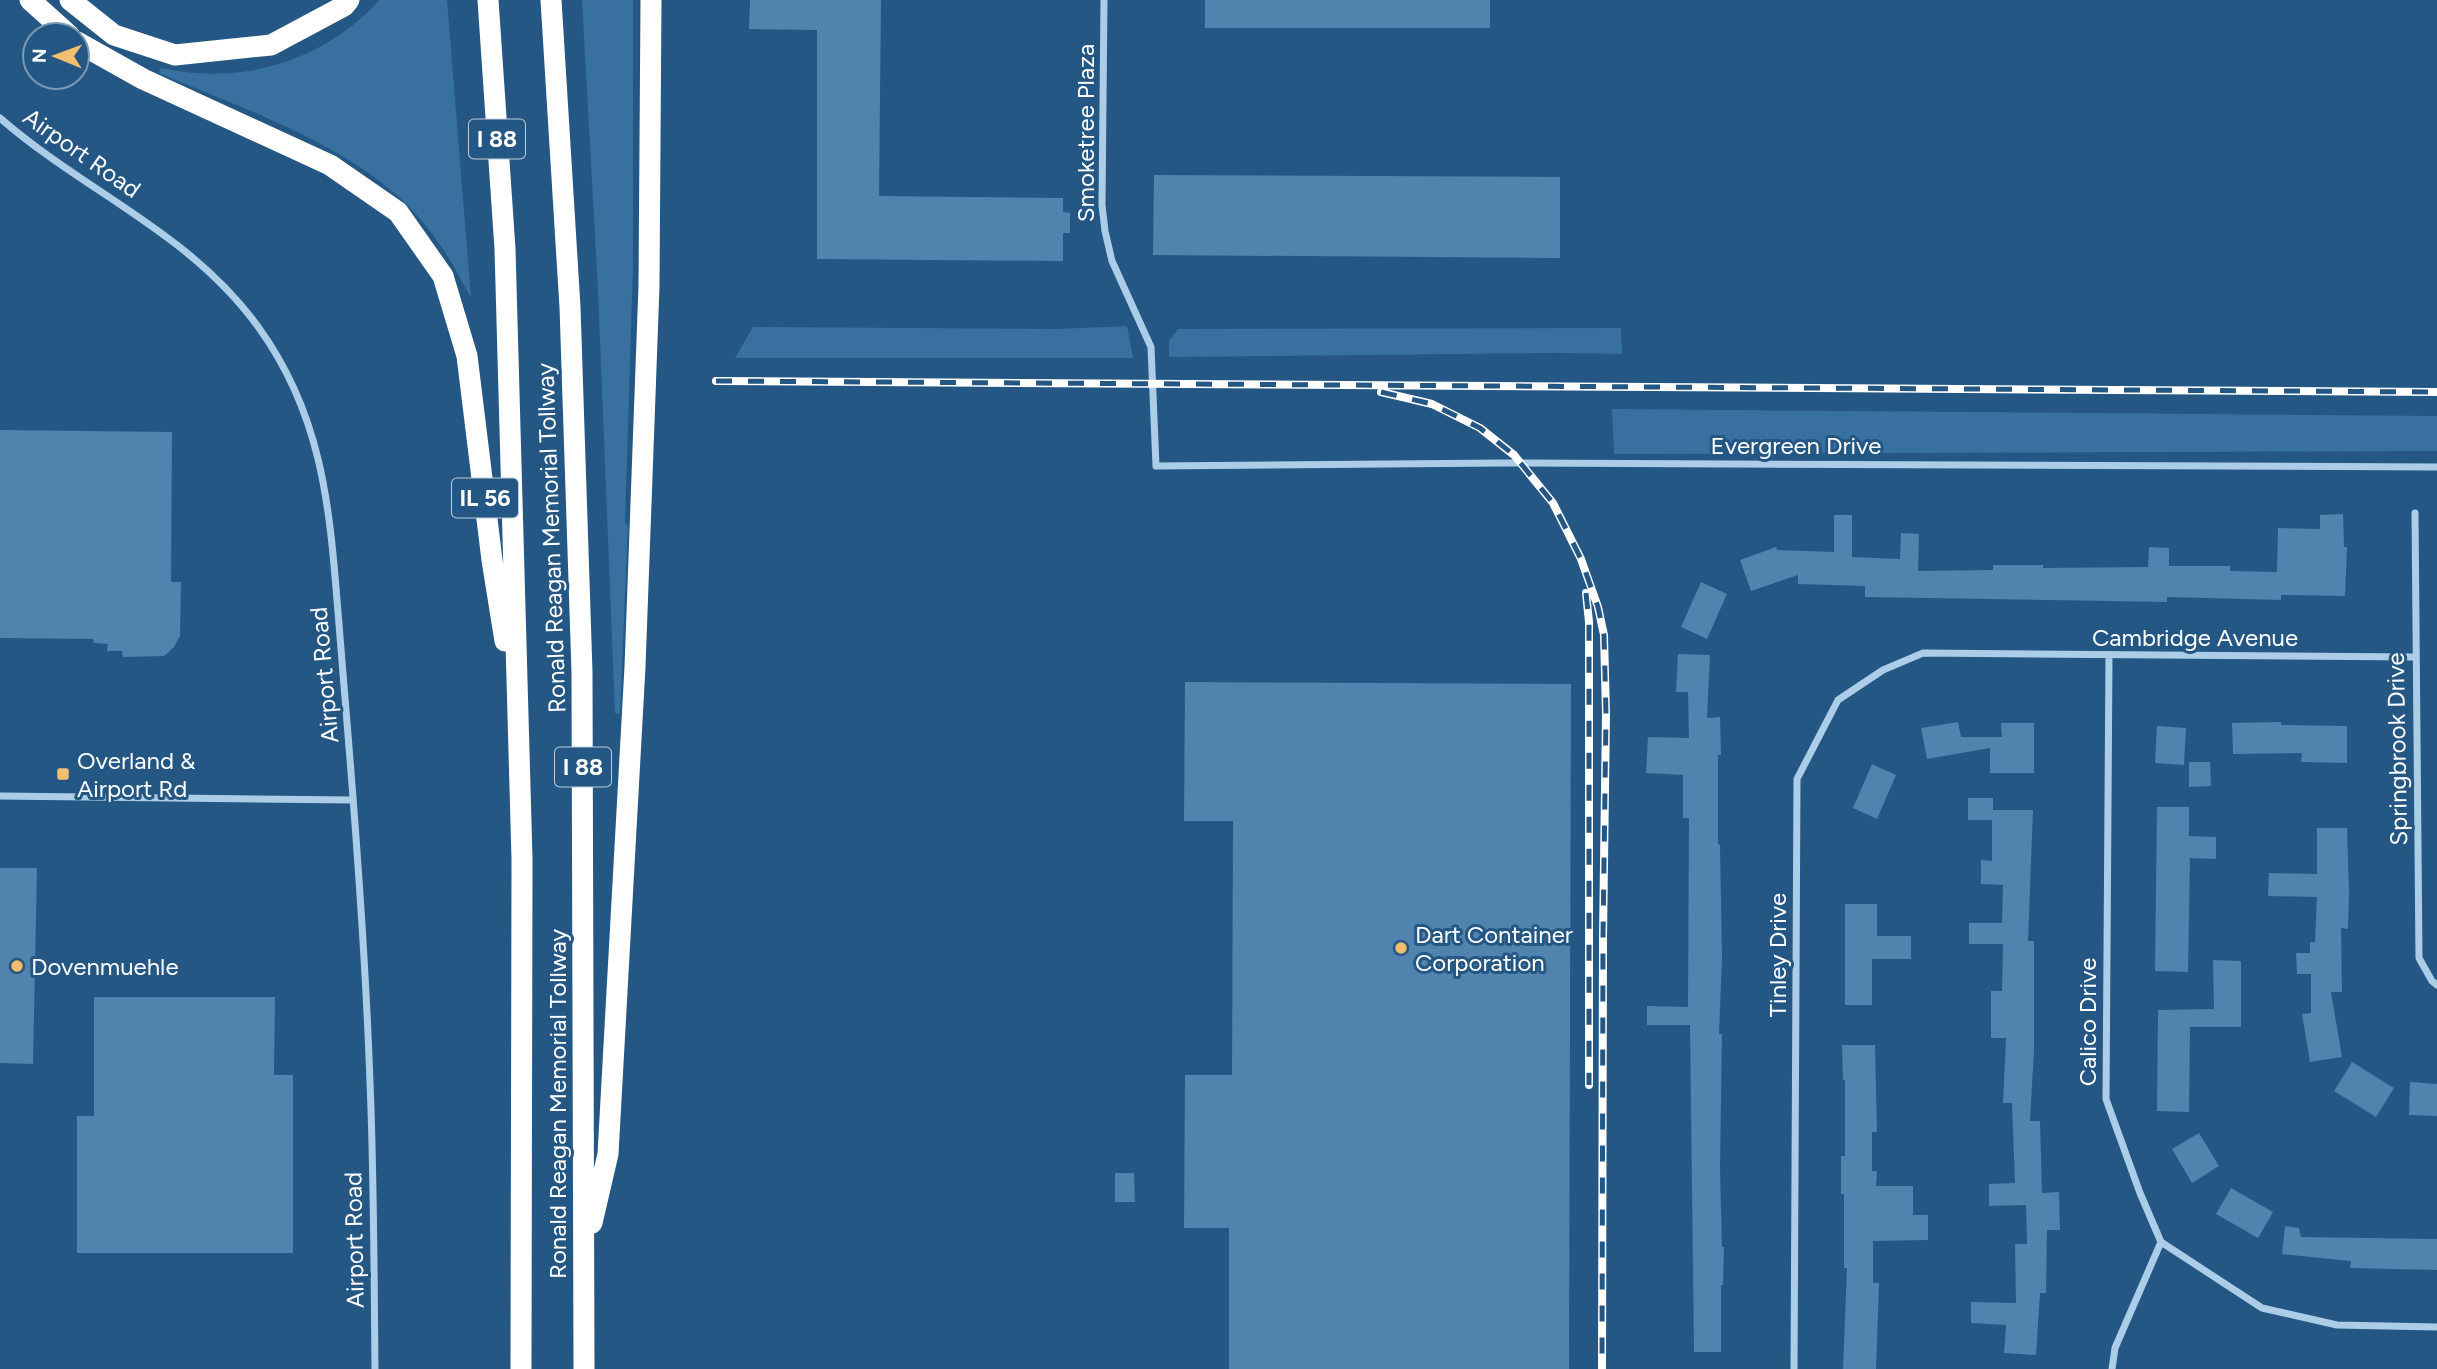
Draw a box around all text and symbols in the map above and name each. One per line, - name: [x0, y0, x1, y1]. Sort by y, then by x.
- north arrow: [21, 21, 91, 91]
- street label: Smoketree Plaza: [1071, 44, 1100, 222]
- text: N: [28, 48, 51, 63]
- street label: Airport Road: [18, 102, 146, 204]
- road number: I 88: [469, 120, 525, 158]
- street label: Ronald Reagan Memorial Tollway: [530, 362, 572, 714]
- street label: Evergreen Drive: [1711, 431, 1881, 460]
- road number: IL 56: [452, 478, 518, 518]
- street label: Airport Road: [304, 606, 344, 744]
- street label: Cambridge Avenue: [2092, 623, 2298, 652]
- street label: Springbrook Drive: [2381, 652, 2413, 846]
- place label: Overland & Airport Rd: [77, 746, 196, 803]
- road number: I 88: [555, 748, 611, 786]
- marker: Overland & Airport Rd: [55, 766, 71, 782]
- street label: Tinley Drive: [1763, 893, 1792, 1017]
- place label: Dart Container Corporation: [1415, 920, 1573, 977]
- street label: Ronald Reagan Memorial Tollway: [543, 929, 572, 1279]
- marker: Dart Container Corporation: [1393, 940, 1409, 956]
- place label: Dovenmuehle: [31, 952, 179, 981]
- marker: Dovenmuehle: [9, 958, 25, 974]
- street label: Calico Drive: [2073, 958, 2102, 1086]
- street label: Airport Road: [338, 1172, 370, 1308]

